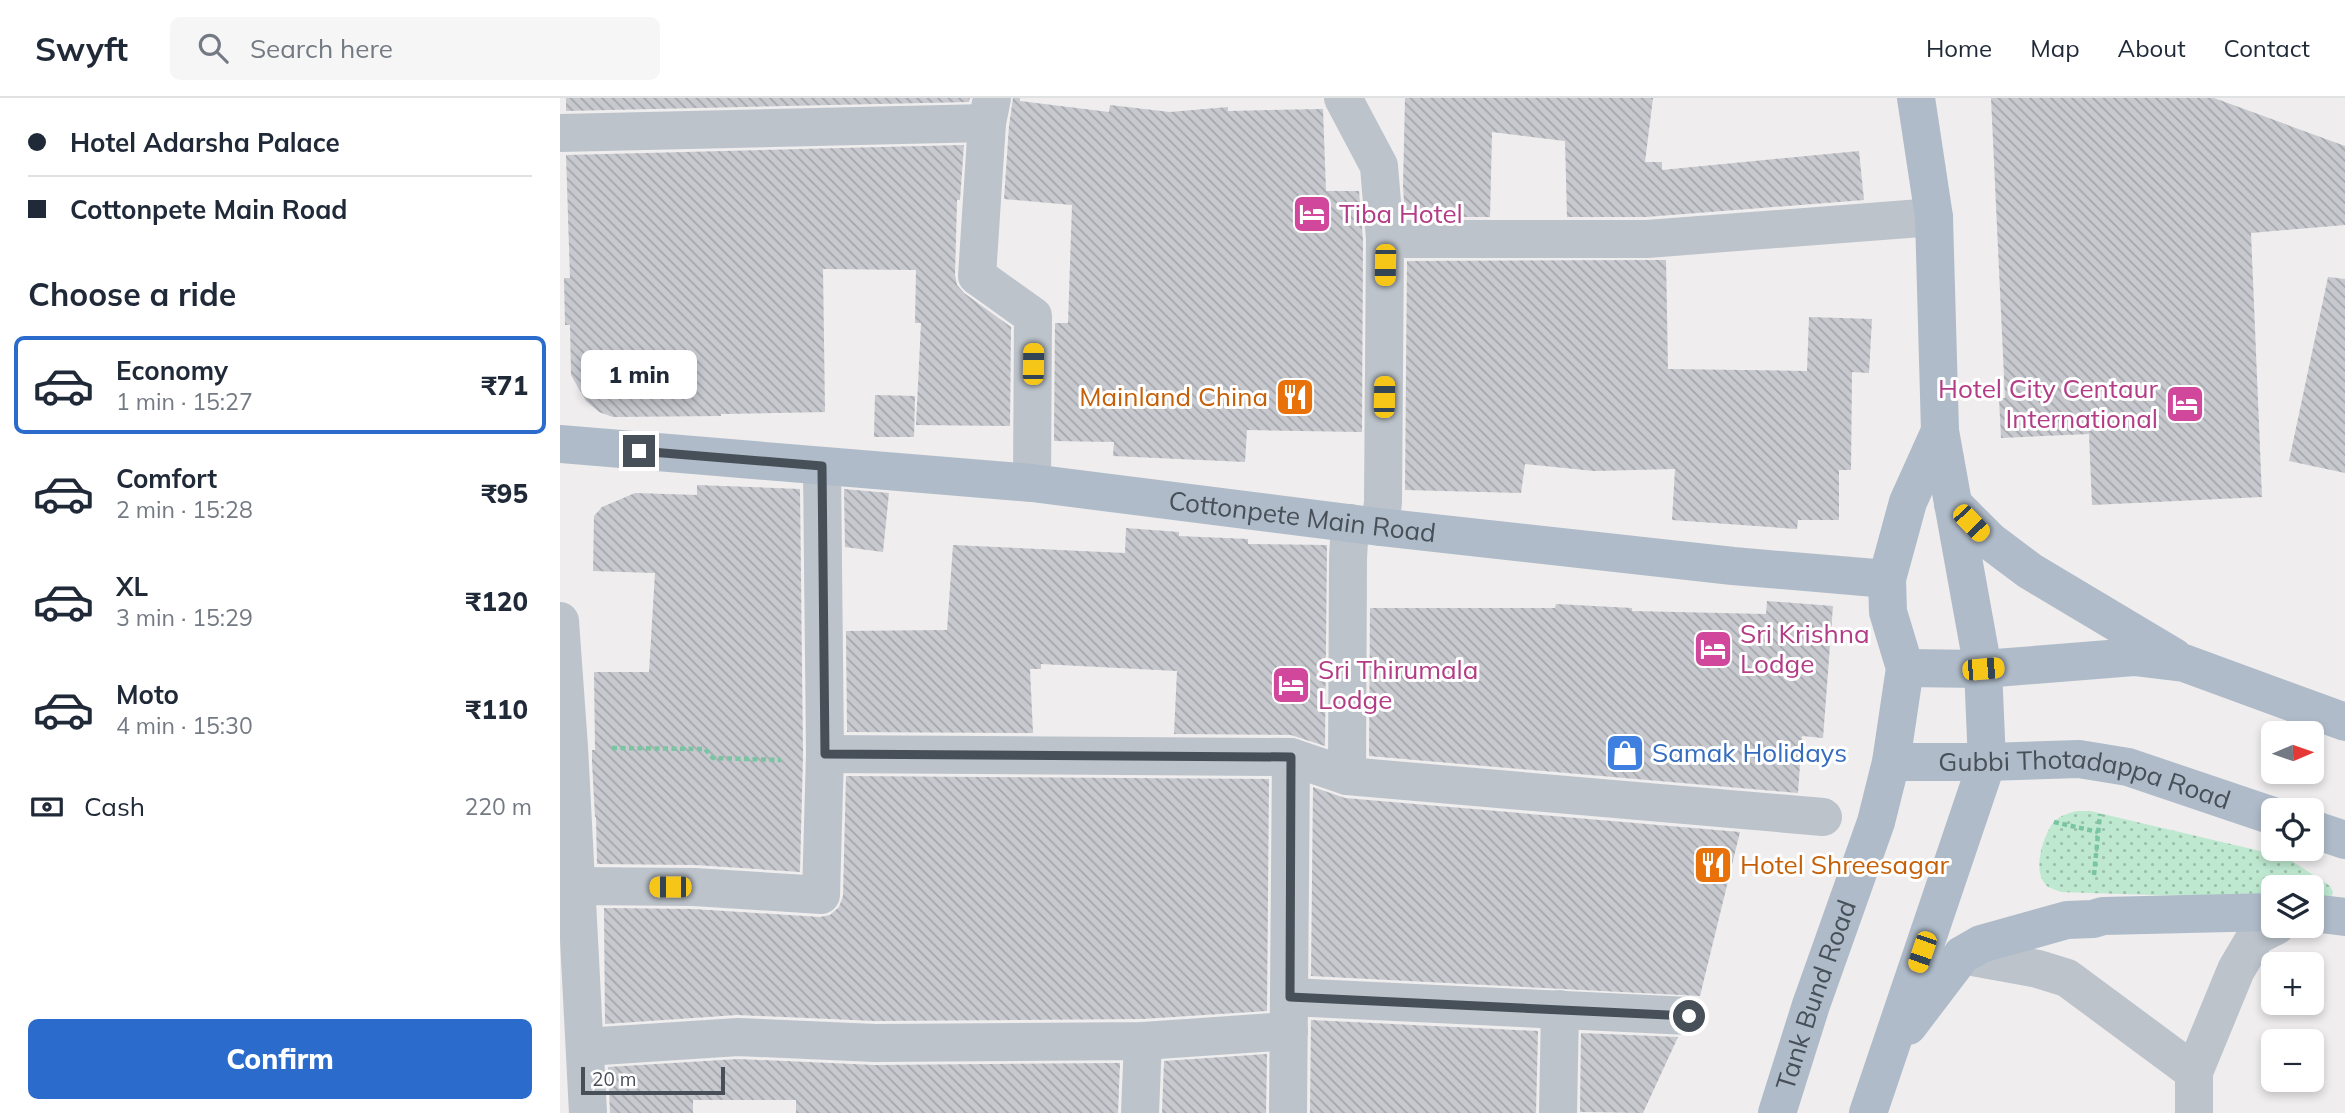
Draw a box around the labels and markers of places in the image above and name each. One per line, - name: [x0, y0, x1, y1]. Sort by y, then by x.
- hotel icon: Tiba Hotel: [1291, 193, 1333, 235]
- place label: Tiba Hotel: [1339, 197, 1463, 230]
- place label: Hotel City Centaur International: [1938, 372, 2159, 435]
- restaurant icon: Mainland China: [1274, 376, 1316, 418]
- place label: Mainland China: [1079, 380, 1268, 413]
- hotel icon: Hotel City Centaur International: [2164, 383, 2206, 425]
- place label: Sri Krishna Lodge: [1740, 617, 1870, 680]
- hotel icon: Sri Krishna Lodge: [1692, 628, 1734, 670]
- place label: Sri Thirumala Lodge: [1318, 653, 1478, 716]
- hotel icon: Sri Thirumala Lodge: [1270, 664, 1312, 706]
- shop icon: Samak Holidays: [1604, 732, 1646, 774]
- place label: Samak Holidays: [1652, 736, 1847, 769]
- restaurant icon: Hotel Shreesagar: [1692, 844, 1734, 886]
- place label: Hotel Shreesagar: [1740, 848, 1949, 881]

